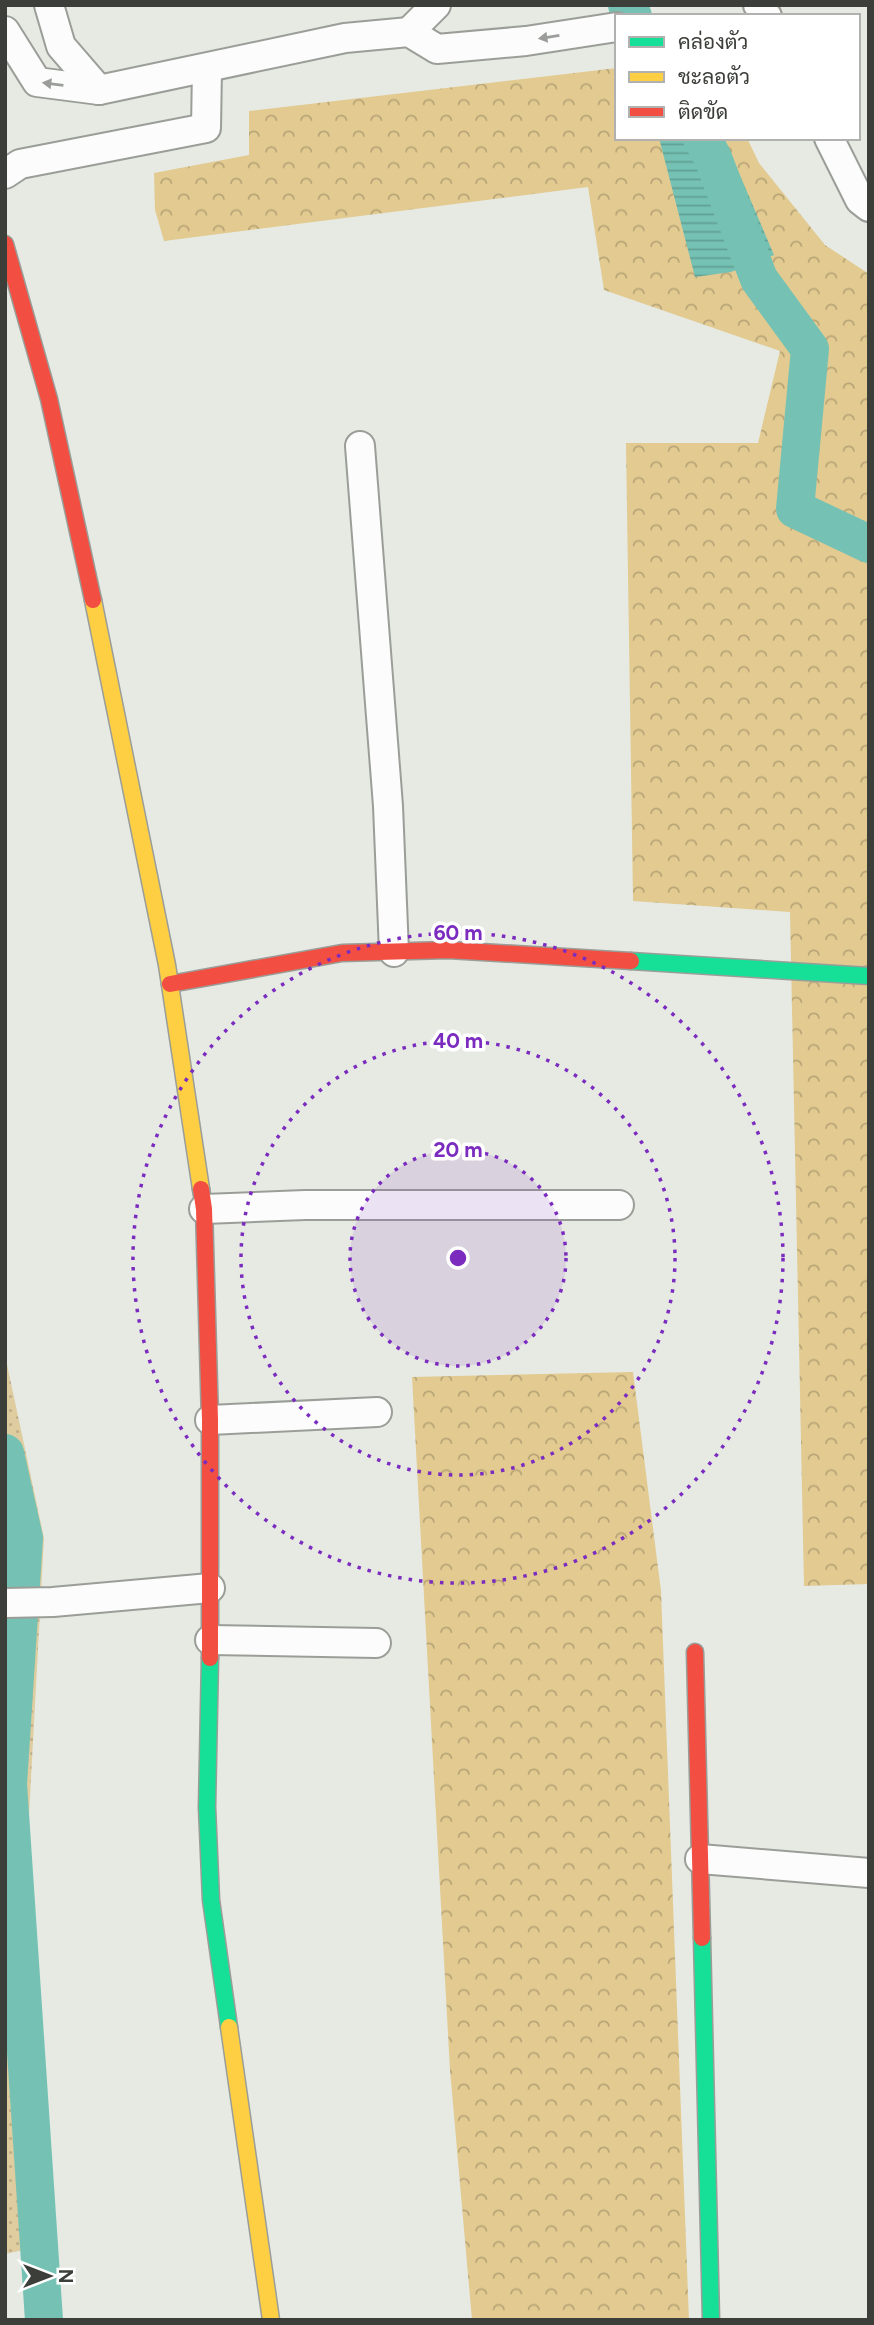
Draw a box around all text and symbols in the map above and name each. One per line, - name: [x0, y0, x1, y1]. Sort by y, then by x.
- legend: [615, 14, 860, 140]
- text: คล่องตัว: [678, 29, 748, 54]
- one-way arrow: [538, 32, 560, 43]
- text: ชะลอตัว: [678, 64, 750, 89]
- one-way arrow: [42, 79, 64, 90]
- text: ติดขัด: [678, 99, 728, 124]
- text: 60 m: [433, 920, 483, 945]
- text: 40 m: [433, 1028, 483, 1053]
- text: 20 m: [433, 1137, 483, 1162]
- centre of rings: [446, 1246, 470, 1270]
- north arrow: [14, 2241, 84, 2311]
- text: N: [54, 2269, 77, 2283]

